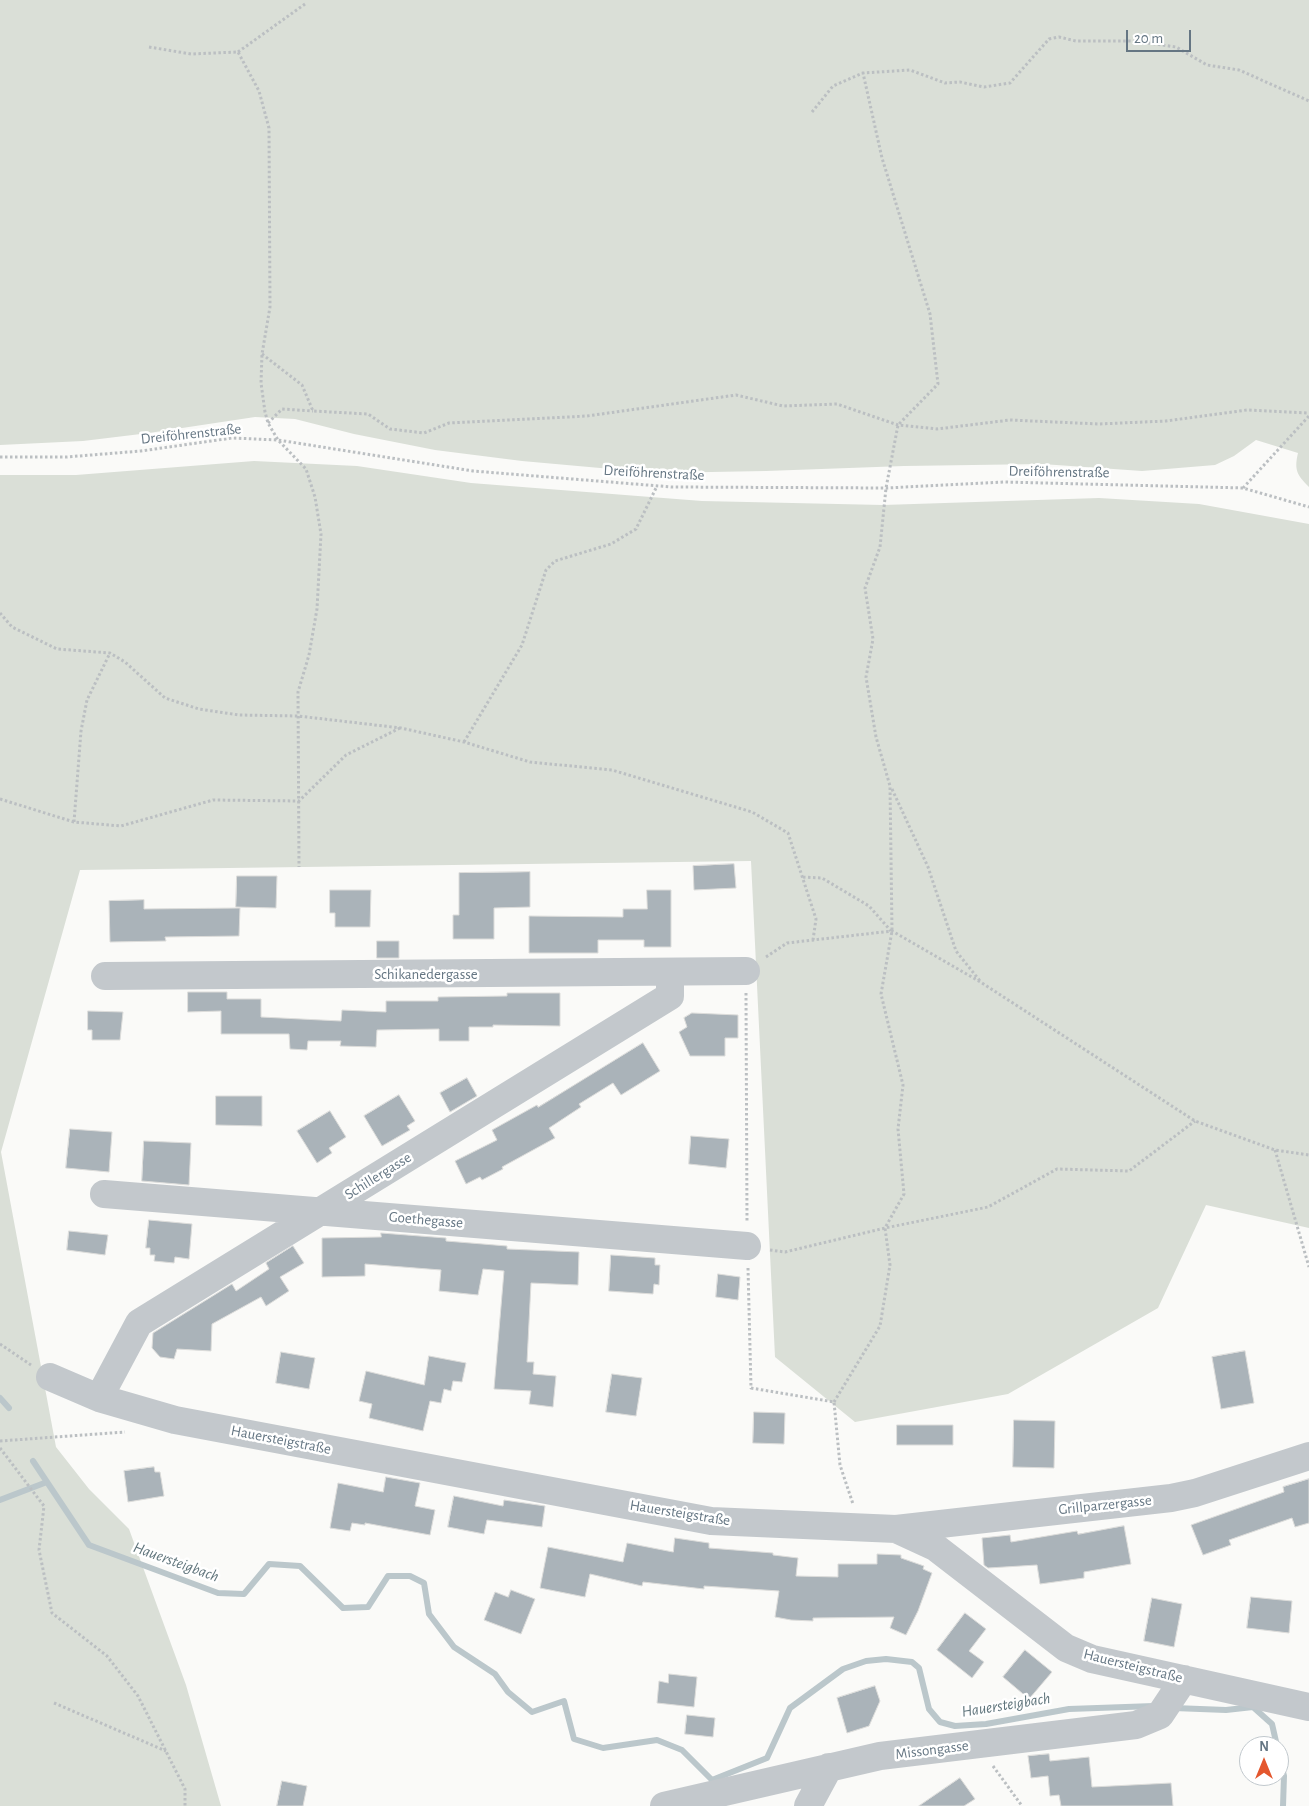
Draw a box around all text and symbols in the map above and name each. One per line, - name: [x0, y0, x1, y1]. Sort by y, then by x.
- scale bar: [1129, 20, 1194, 52]
- text: 20 m: [1134, 31, 1163, 46]
- street label: Dreiföhrenstraße: [140, 420, 242, 448]
- street label: Dreiföhrenstraße: [603, 461, 705, 485]
- street label: Dreiföhrenstraße: [1008, 462, 1110, 482]
- street label: Schikanedergasse: [374, 965, 478, 983]
- street label: Schillergasse: [341, 1148, 415, 1204]
- street label: Goethegasse: [388, 1208, 464, 1232]
- street label: Hauersteigstraße: [229, 1421, 333, 1459]
- street label: Grillparzergasse: [1058, 1491, 1152, 1519]
- street label: Hauersteigstraße: [628, 1496, 732, 1530]
- water label: Hauersteigbach: [131, 1538, 221, 1586]
- street label: Hauersteigstraße: [1082, 1645, 1184, 1687]
- water label: Hauersteigbach: [960, 1689, 1052, 1721]
- north arrow: [1239, 1736, 1289, 1786]
- street label: Missongasse: [894, 1737, 970, 1763]
- text: N: [1259, 1740, 1269, 1754]

